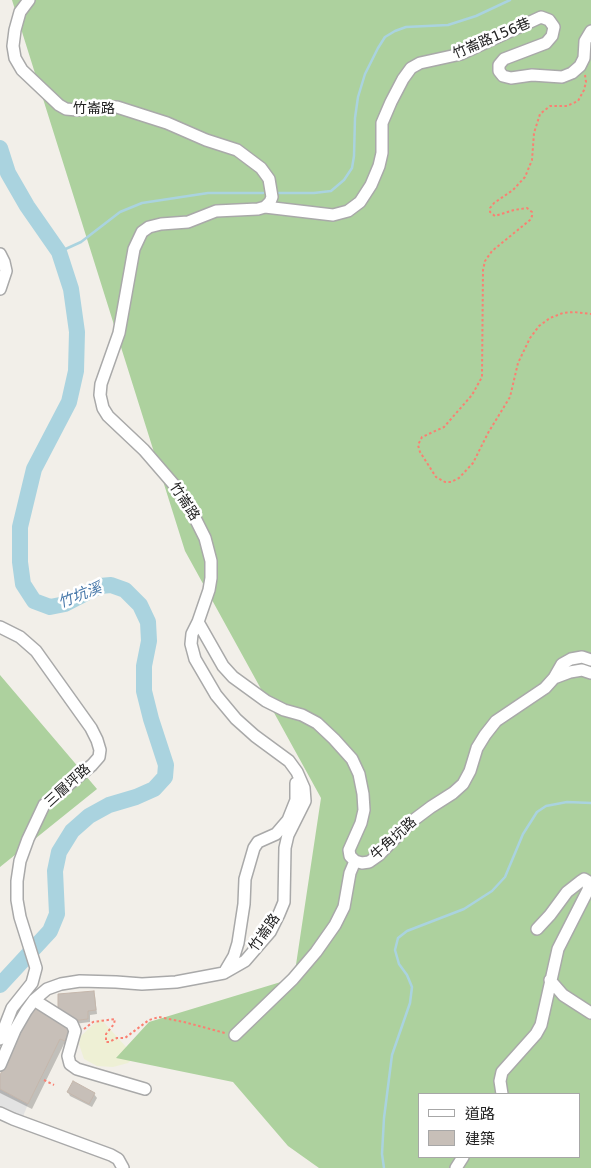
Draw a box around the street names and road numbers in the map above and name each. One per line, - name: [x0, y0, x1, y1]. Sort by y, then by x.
- street label: 竹崙路156巷: [451, 15, 533, 63]
- street label: 竹崙路: [73, 101, 115, 117]
- street label: 竹崙路: [166, 480, 202, 524]
- street label: 三層坪路: [42, 761, 94, 811]
- street label: 牛角坑路: [368, 814, 420, 864]
- street label: 竹崙路: [246, 911, 284, 955]

